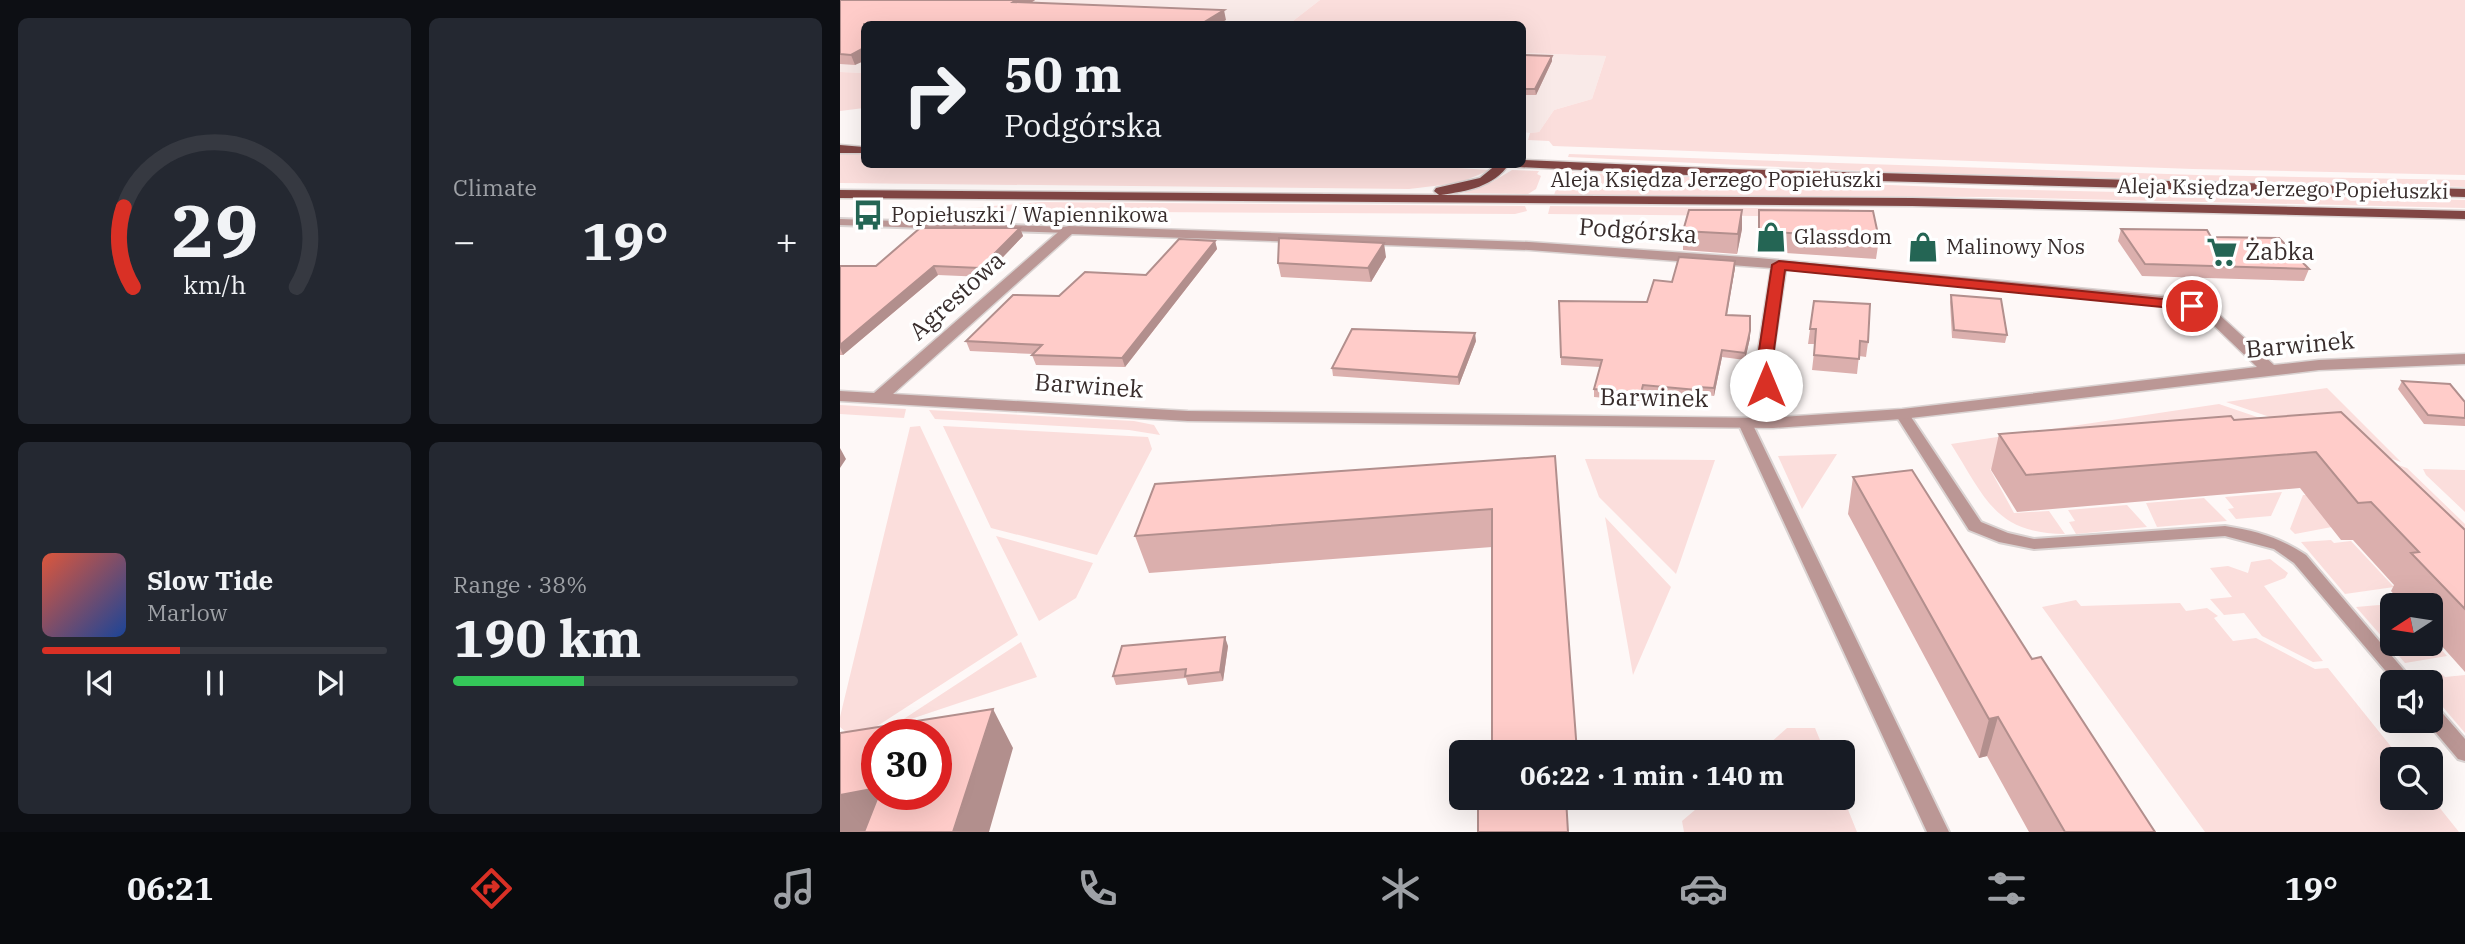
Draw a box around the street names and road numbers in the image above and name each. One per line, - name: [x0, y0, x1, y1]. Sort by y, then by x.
- street label: Aleja Księdza Jerzego Popiełuszki: [1550, 165, 1882, 193]
- street label: Aleja Księdza Jerzego Popiełuszki: [2117, 171, 2449, 205]
- street label: Podgórska: [1578, 210, 1698, 250]
- street label: Agrestowa: [902, 244, 1011, 347]
- street label: Barwinek: [2244, 323, 2356, 365]
- street label: Barwinek: [1034, 365, 1145, 405]
- street label: Barwinek: [1599, 380, 1709, 414]

